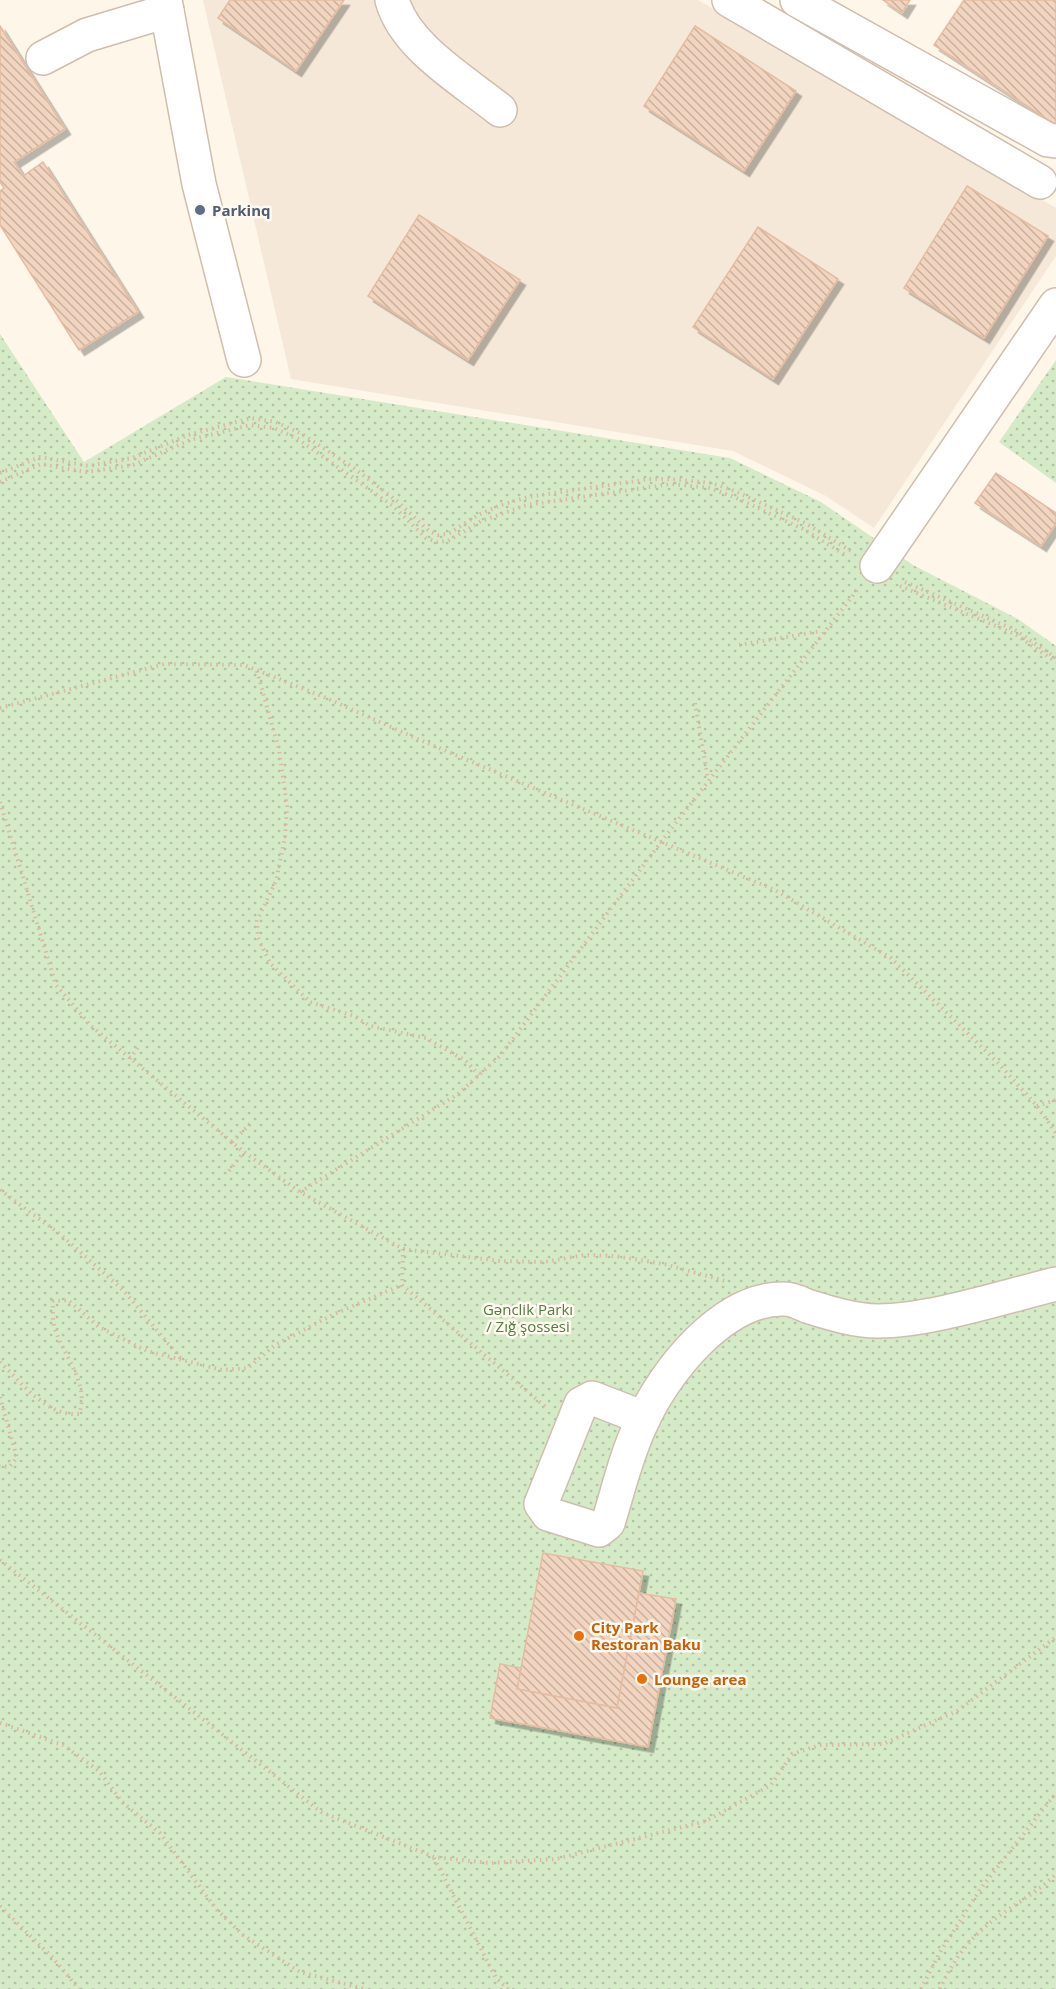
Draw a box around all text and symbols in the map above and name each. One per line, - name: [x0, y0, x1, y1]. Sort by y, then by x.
- place label: Parkinq: [212, 200, 271, 220]
- marker: Parkinq: [193, 203, 207, 217]
- park label: Gənclik Parkı / Zığ şossesi: [483, 1299, 573, 1336]
- place label: City Park Restoran Baku: [591, 1617, 701, 1654]
- marker: City Park Restoran Baku: [572, 1629, 586, 1643]
- place label: Lounge area: [654, 1669, 747, 1689]
- marker: Lounge area: [635, 1672, 649, 1686]

